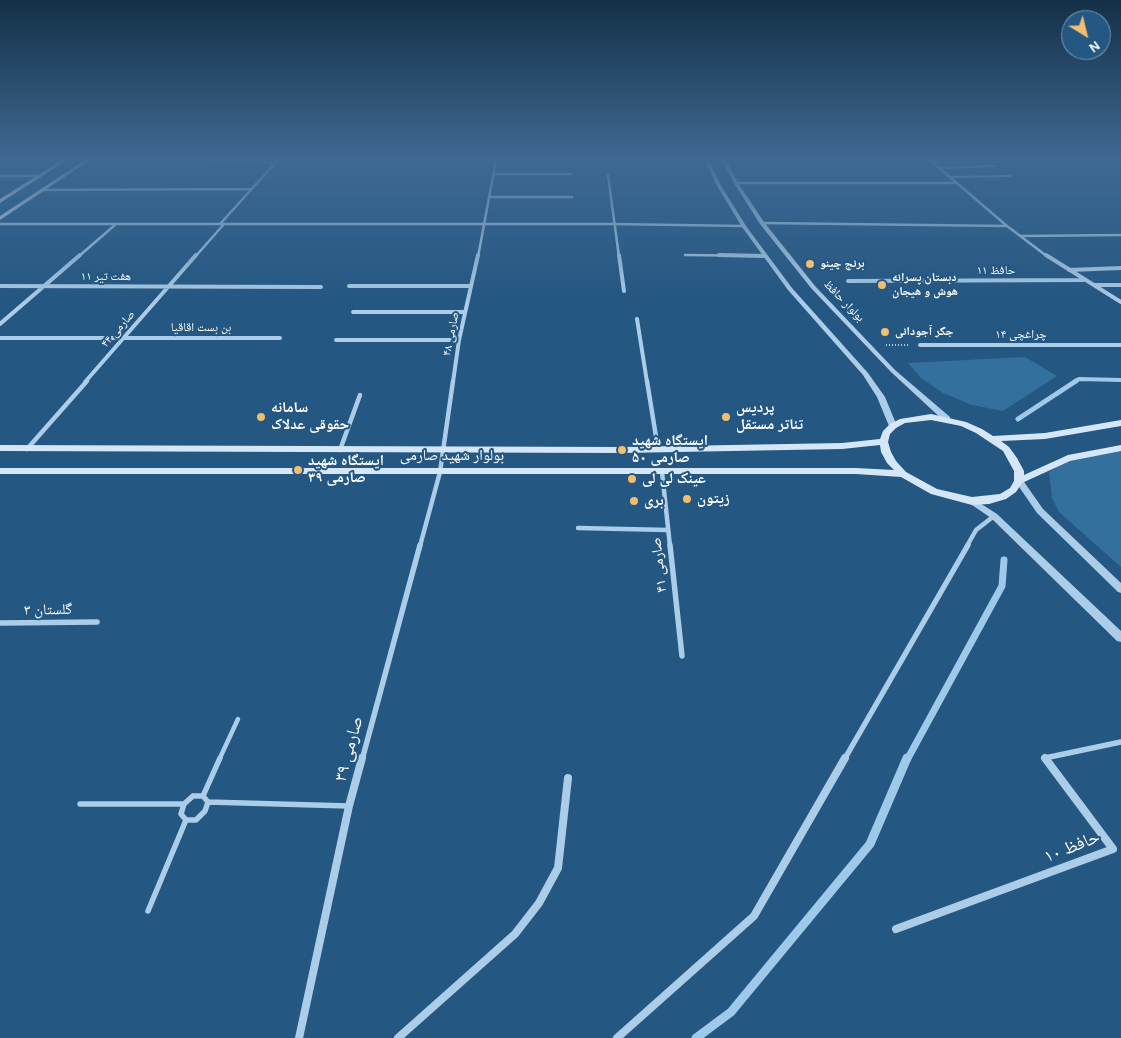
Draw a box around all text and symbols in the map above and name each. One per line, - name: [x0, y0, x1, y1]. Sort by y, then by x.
- north arrow: [1061, 10, 1111, 60]
- text: N: [1085, 37, 1104, 57]
- place label: برنج چینو: [820, 257, 865, 271]
- marker: برنج چینو: [804, 258, 816, 270]
- street label: حافظ ۱۱: [977, 264, 1015, 278]
- street label: هفت تیر ۱۱: [81, 270, 131, 284]
- place label: دبستان پسرانه هوش و هیجان: [892, 271, 958, 299]
- street label: بولوار حافظ: [821, 277, 867, 325]
- marker: دبستان پسرانه هوش و هیجان: [876, 279, 888, 291]
- street label: صارمی ۴۴: [98, 308, 138, 350]
- street label: صارمی ۴۸: [440, 311, 462, 357]
- street label: بن بست اقاقیا: [171, 321, 231, 335]
- place label: جگر آجودانی: [895, 325, 953, 339]
- marker: جگر آجودانی: [879, 326, 891, 338]
- street label: چراغچی ۱۴: [995, 328, 1047, 342]
- place label: سامانه حقوقی عدلاک: [271, 399, 349, 434]
- place label: پردیس تئاتر مستقل: [736, 399, 803, 434]
- marker: سامانه حقوقی عدلاک: [255, 411, 267, 423]
- marker: پردیس تئاتر مستقل: [720, 411, 732, 423]
- place label: ایستگاه شهید صارمی ۵۰: [632, 432, 708, 467]
- marker: ایستگاه شهید صارمی ۵۰: [616, 444, 628, 456]
- street label: بولوار شهید صارمی: [400, 447, 504, 465]
- place label: ایستگاه شهید صارمی ۳۹: [308, 452, 384, 487]
- marker: ایستگاه شهید صارمی ۳۹: [292, 464, 304, 476]
- place label: عینک لی لی: [642, 470, 706, 488]
- marker: عینک لی لی: [626, 473, 638, 485]
- place label: زیتون: [697, 490, 730, 508]
- place label: بری: [644, 492, 664, 510]
- marker: زیتون: [681, 493, 693, 505]
- marker: بری: [628, 495, 640, 507]
- street label: صارمی ۴۱: [647, 536, 671, 594]
- street label: گلستان ۳: [24, 601, 72, 619]
- street label: صارمی ۳۹: [330, 714, 368, 784]
- street label: حافظ ۱۰: [1041, 826, 1103, 868]

